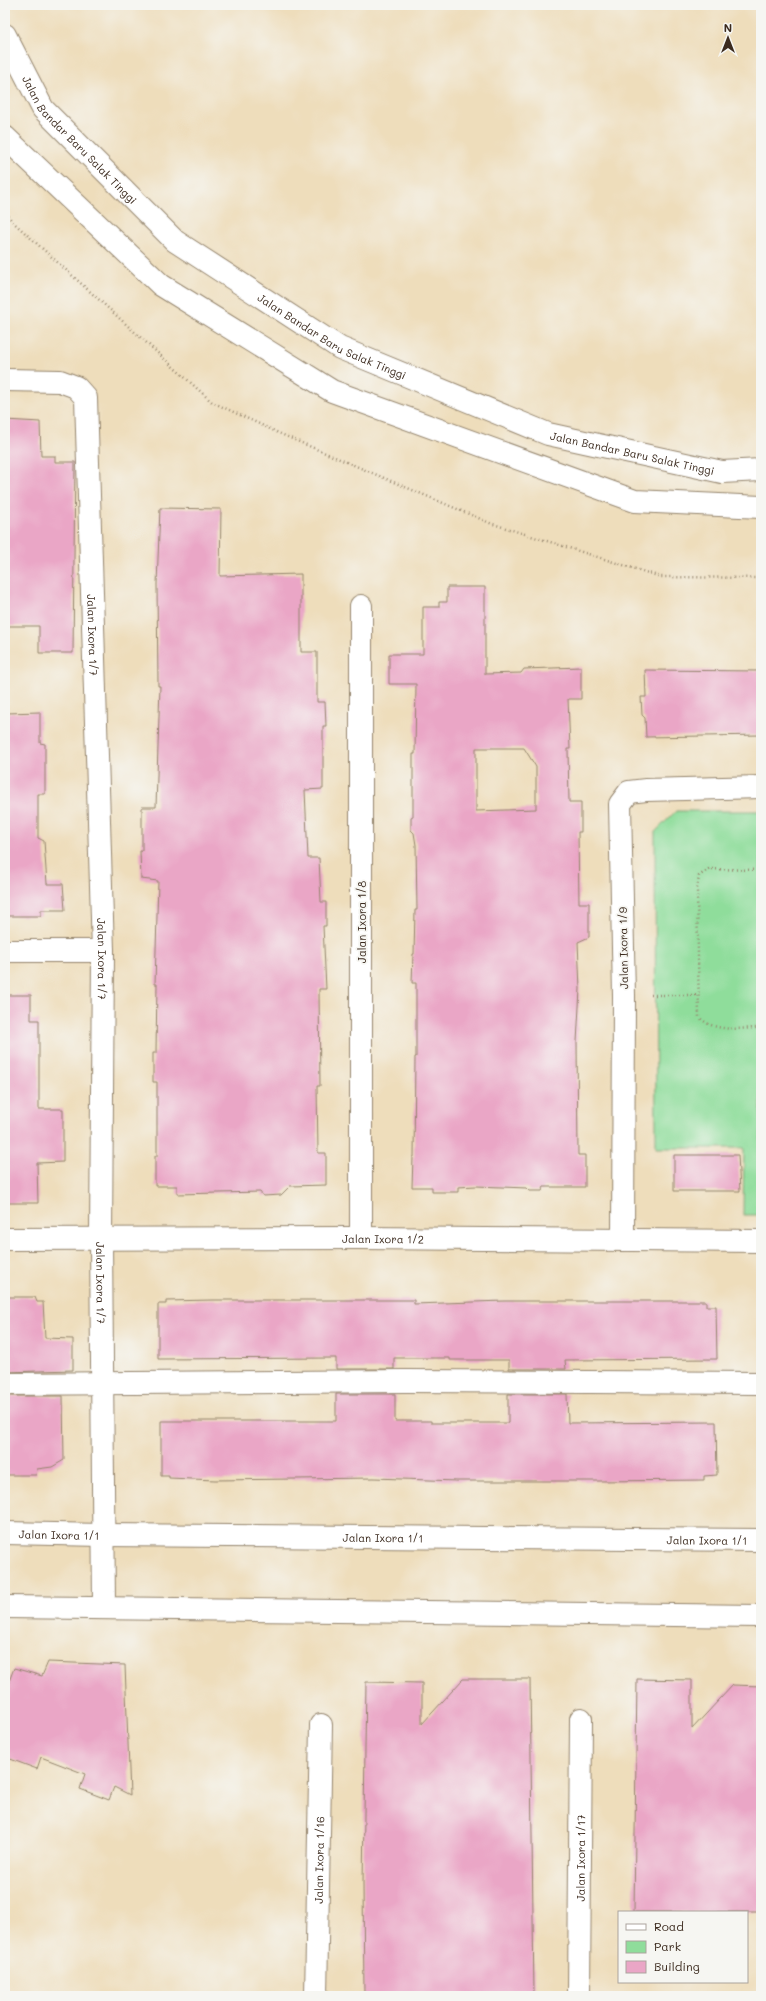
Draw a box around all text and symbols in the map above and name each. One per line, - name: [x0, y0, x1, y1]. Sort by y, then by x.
- north arrow: [708, 18, 748, 58]
- text: N: [724, 20, 732, 35]
- street label: Jalan Bandar Baru Salak Tinggi: [19, 73, 141, 207]
- street label: Jalan Bandar Baru Salak Tinggi: [255, 289, 409, 382]
- street label: Jalan Bandar Baru Salak Tinggi: [549, 427, 716, 478]
- street label: Jalan Ixora 1/7: [85, 594, 102, 676]
- street label: Jalan Ixora 1/8: [354, 881, 369, 963]
- street label: Jalan Ixora 1/9: [615, 906, 631, 989]
- street label: Jalan Ixora 1/7: [94, 918, 111, 1000]
- street label: Jalan Ixora 1/2: [342, 1230, 424, 1246]
- street label: Jalan Ixora 1/7: [94, 1242, 109, 1324]
- street label: Jalan Ixora 1/1: [19, 1526, 99, 1542]
- street label: Jalan Ixora 1/1: [343, 1529, 423, 1545]
- street label: Jalan Ixora 1/1: [667, 1532, 747, 1547]
- street label: Jalan Ixora 1/17: [572, 1815, 588, 1901]
- street label: Jalan Ixora 1/16: [310, 1816, 327, 1904]
- legend: [618, 1911, 748, 1983]
- text: Road: [654, 1918, 684, 1934]
- text: Park: [654, 1938, 681, 1954]
- text: Building: [654, 1958, 700, 1974]

